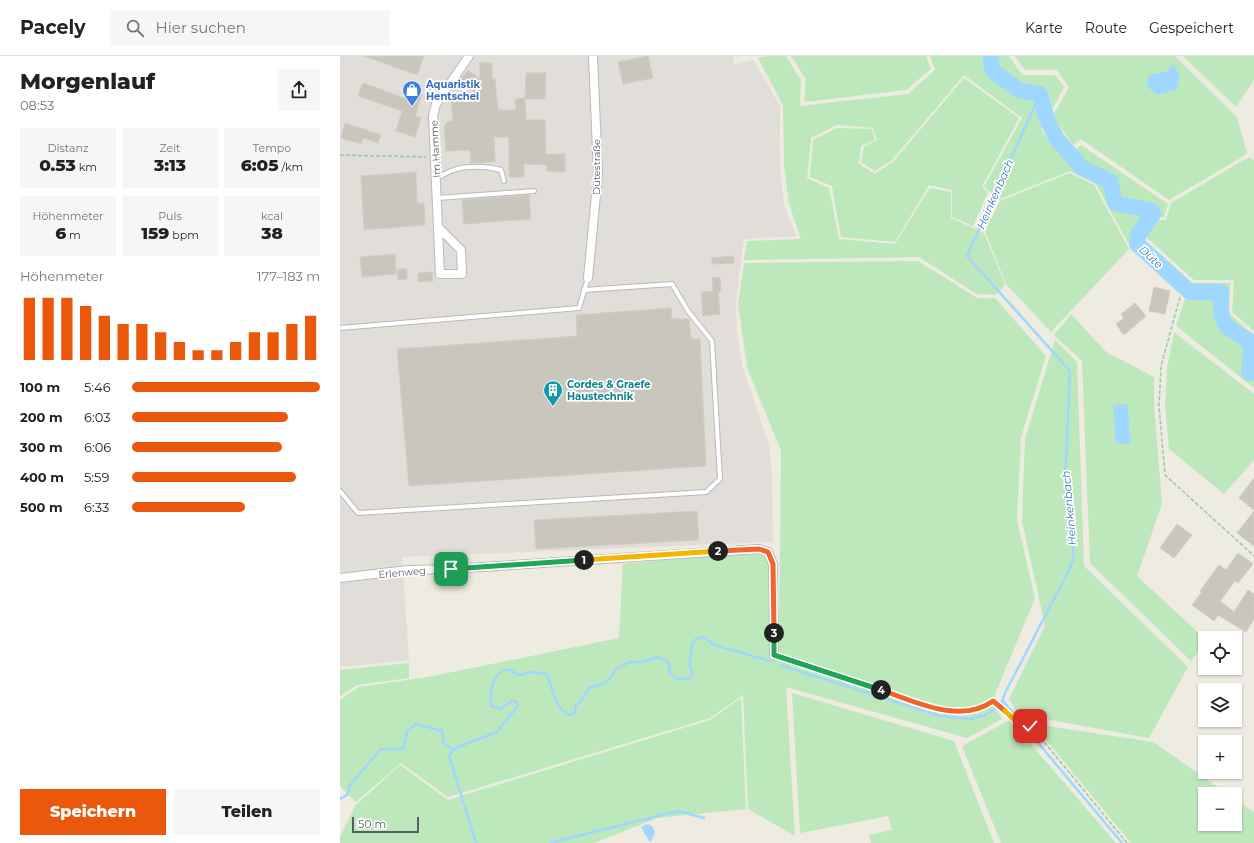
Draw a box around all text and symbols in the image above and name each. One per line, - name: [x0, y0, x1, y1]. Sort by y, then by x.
- search box: [110, 10, 390, 46]
- text: Pacely: [20, 16, 86, 39]
- icon: search: [124, 17, 146, 39]
- text: Hier suchen: [156, 18, 246, 37]
- text: Karte: [1025, 19, 1063, 37]
- text: Route: [1085, 19, 1127, 37]
- text: Gespeichert: [1149, 19, 1234, 37]
- text: Morgenlauf: [20, 68, 155, 95]
- button: share: [278, 69, 320, 111]
- place label: Aquaristik Hentschel: [425, 78, 481, 103]
- shop icon: Aquaristik Hentschel: [401, 79, 423, 107]
- text: 08:53: [20, 97, 54, 113]
- street label: Im Hamme: [428, 120, 443, 178]
- street label: Dütestraße: [590, 139, 603, 195]
- text: Distanz: [47, 141, 89, 155]
- text: Zeit: [160, 141, 180, 155]
- text: Tempo: [253, 141, 291, 155]
- text: 0.53: [39, 155, 76, 175]
- text: 3:13: [154, 155, 186, 175]
- text: 6:05: [241, 155, 279, 175]
- water label: Heinkenbach: [973, 157, 1017, 231]
- text: km: [76, 160, 97, 174]
- text: /km: [279, 160, 303, 174]
- text: Höhenmeter: [33, 209, 103, 223]
- text: Puls: [158, 209, 182, 223]
- text: kcal: [261, 209, 283, 223]
- text: 6: [55, 223, 66, 243]
- text: 159: [141, 223, 169, 243]
- text: 38: [261, 223, 283, 243]
- text: m: [66, 228, 81, 242]
- text: bpm: [169, 228, 199, 242]
- water label: Düte: [1136, 243, 1166, 272]
- text: Höhenmeter: [20, 268, 104, 284]
- text: 177–183 m: [257, 268, 320, 284]
- place label: Cordes & Graefe Haustechnik: [567, 378, 651, 403]
- text: 100 m: [20, 379, 60, 395]
- text: 5:46: [84, 379, 111, 395]
- building icon: Cordes & Graefe Haustechnik: [542, 379, 564, 407]
- text: 200 m: [20, 409, 63, 425]
- text: 6:03: [84, 409, 110, 425]
- text: 300 m: [20, 439, 63, 455]
- text: 6:06: [84, 439, 111, 455]
- text: 400 m: [20, 469, 64, 485]
- text: 5:59: [84, 469, 109, 485]
- water label: Heinkenbach: [1059, 470, 1079, 546]
- text: 500 m: [20, 499, 63, 515]
- text: 6:33: [84, 499, 109, 515]
- pin: 2: [708, 541, 728, 561]
- text: 2: [715, 544, 721, 558]
- pin: 1: [574, 550, 594, 570]
- pin: [434, 552, 468, 586]
- text: 1: [582, 553, 586, 567]
- icon: arrive: [440, 558, 462, 580]
- street label: Erlenweg: [378, 564, 426, 581]
- pin: 3: [764, 623, 784, 643]
- text: 3: [771, 626, 777, 640]
- map controls: [1198, 631, 1242, 831]
- button: locate: [1198, 631, 1242, 675]
- pin: 4: [871, 680, 891, 700]
- text: 4: [877, 683, 885, 697]
- button: layers: [1198, 683, 1242, 727]
- pin: [1013, 709, 1047, 743]
- icon: check: [1019, 715, 1041, 737]
- button: +: [1198, 735, 1242, 779]
- button: −: [1198, 787, 1242, 831]
- button: Speichern: [20, 789, 166, 835]
- button: Teilen: [174, 789, 320, 835]
- scale bar: [352, 815, 419, 834]
- text: 50 m: [358, 817, 386, 831]

